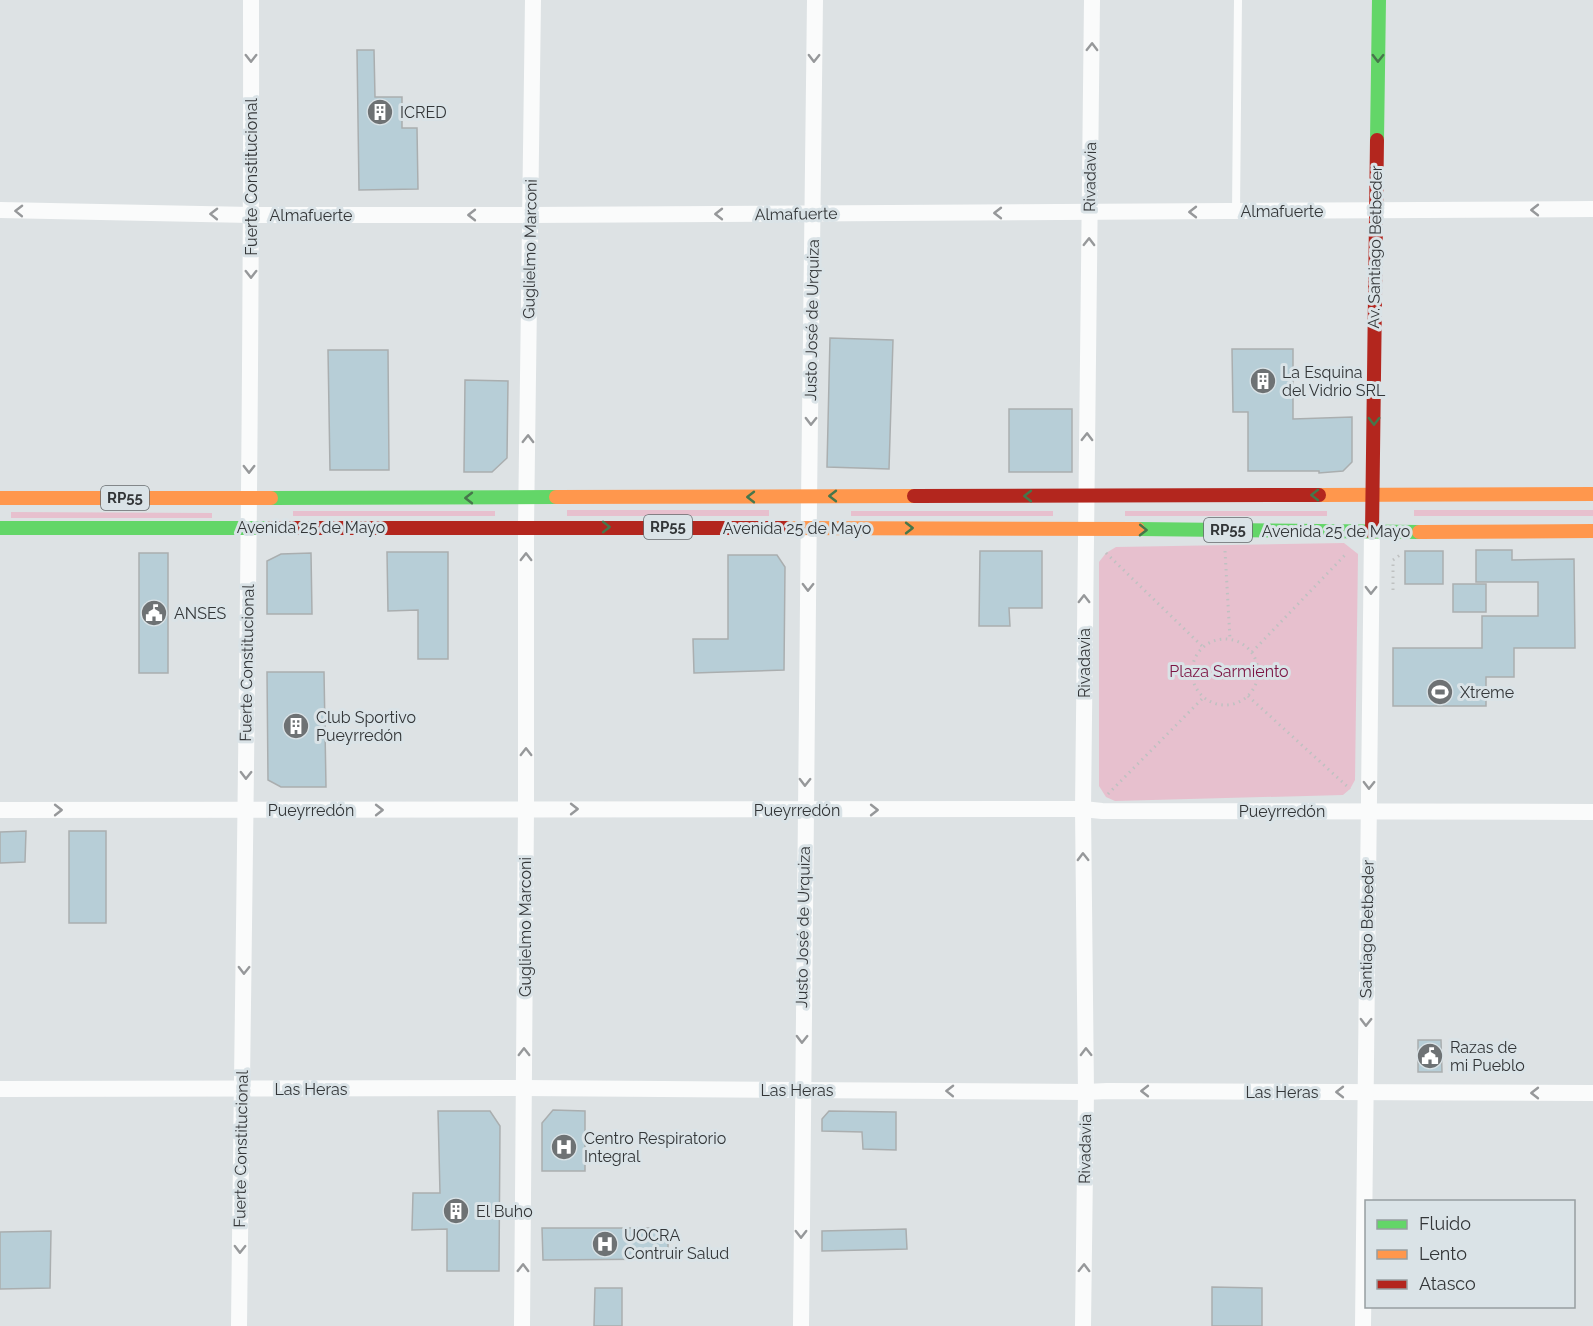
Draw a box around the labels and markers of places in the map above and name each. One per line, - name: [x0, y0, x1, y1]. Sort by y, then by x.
- building icon: ICRED: [365, 97, 395, 127]
- place label: ICRED: [400, 103, 447, 122]
- place label: La Esquina del Vidrio SRL: [1282, 363, 1386, 400]
- building icon: La Esquina del Vidrio SRL: [1248, 366, 1278, 396]
- public building icon: ANSES: [139, 598, 169, 628]
- place label: ANSES: [174, 604, 227, 623]
- sports icon: Xtreme: [1425, 677, 1455, 707]
- place label: Xtreme: [1460, 683, 1514, 702]
- place label: Club Sportivo Pueyrredón: [316, 708, 416, 745]
- building icon: Club Sportivo Pueyrredón: [281, 711, 311, 741]
- place label: Razas de mi Pueblo: [1450, 1038, 1525, 1075]
- public building icon: Razas de mi Pueblo: [1415, 1041, 1445, 1071]
- place label: Centro Respiratorio Integral: [584, 1129, 726, 1166]
- hospital icon: Centro Respiratorio Integral: [549, 1132, 579, 1162]
- building icon: El Buho: [441, 1196, 471, 1226]
- place label: El Buho: [476, 1202, 533, 1221]
- place label: UOCRA Contruir Salud: [624, 1226, 729, 1263]
- hospital icon: UOCRA Contruir Salud: [590, 1229, 620, 1259]

